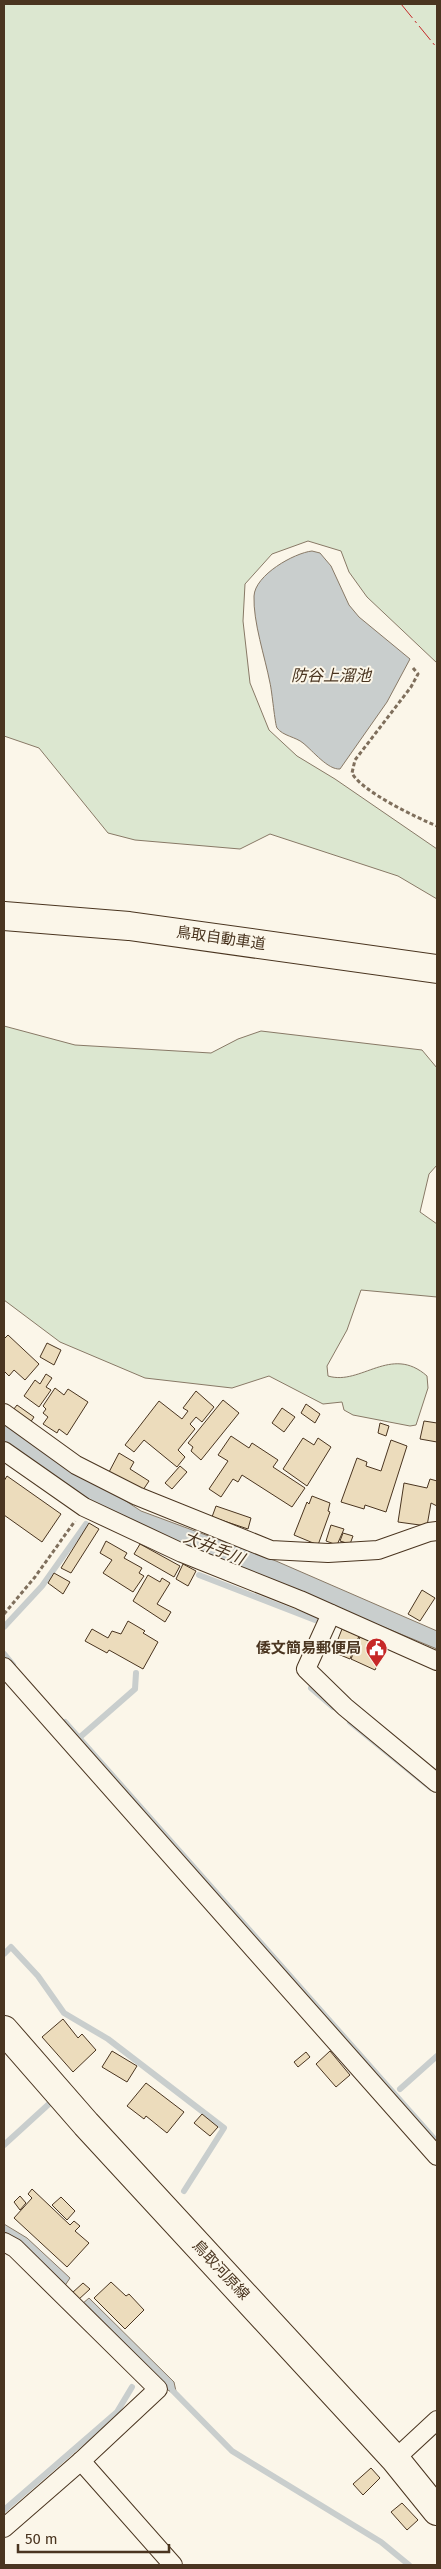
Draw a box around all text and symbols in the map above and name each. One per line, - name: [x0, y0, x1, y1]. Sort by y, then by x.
- water label: 防谷上溜池: [291, 666, 373, 685]
- street label: 鳥取自動車道: [175, 923, 267, 953]
- water label: 大井手川: [181, 1527, 249, 1570]
- public building icon: 倭文簡易郵便局: [365, 1636, 389, 1667]
- place label: 倭文簡易郵便局: [256, 1639, 361, 1657]
- street label: 鳥取河原線: [189, 2236, 253, 2304]
- scale bar: [18, 2522, 169, 2554]
- text: 50 m: [25, 2530, 58, 2548]

